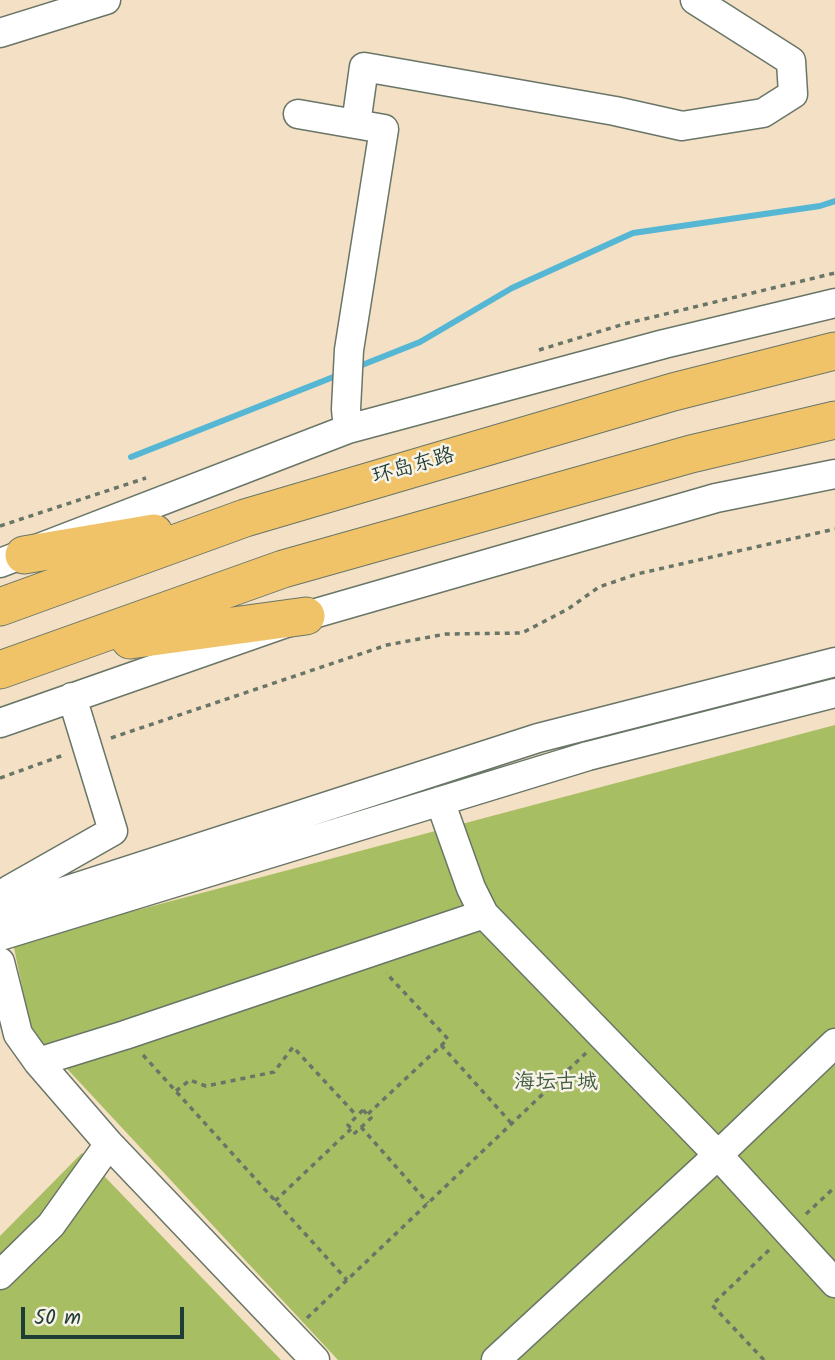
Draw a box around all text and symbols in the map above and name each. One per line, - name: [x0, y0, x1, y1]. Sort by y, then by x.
- street label: 环岛东路: [370, 444, 458, 492]
- park label: 海坛古城: [514, 1071, 598, 1097]
- scale bar: [24, 1294, 187, 1338]
- text: 50 m: [34, 1302, 81, 1335]

